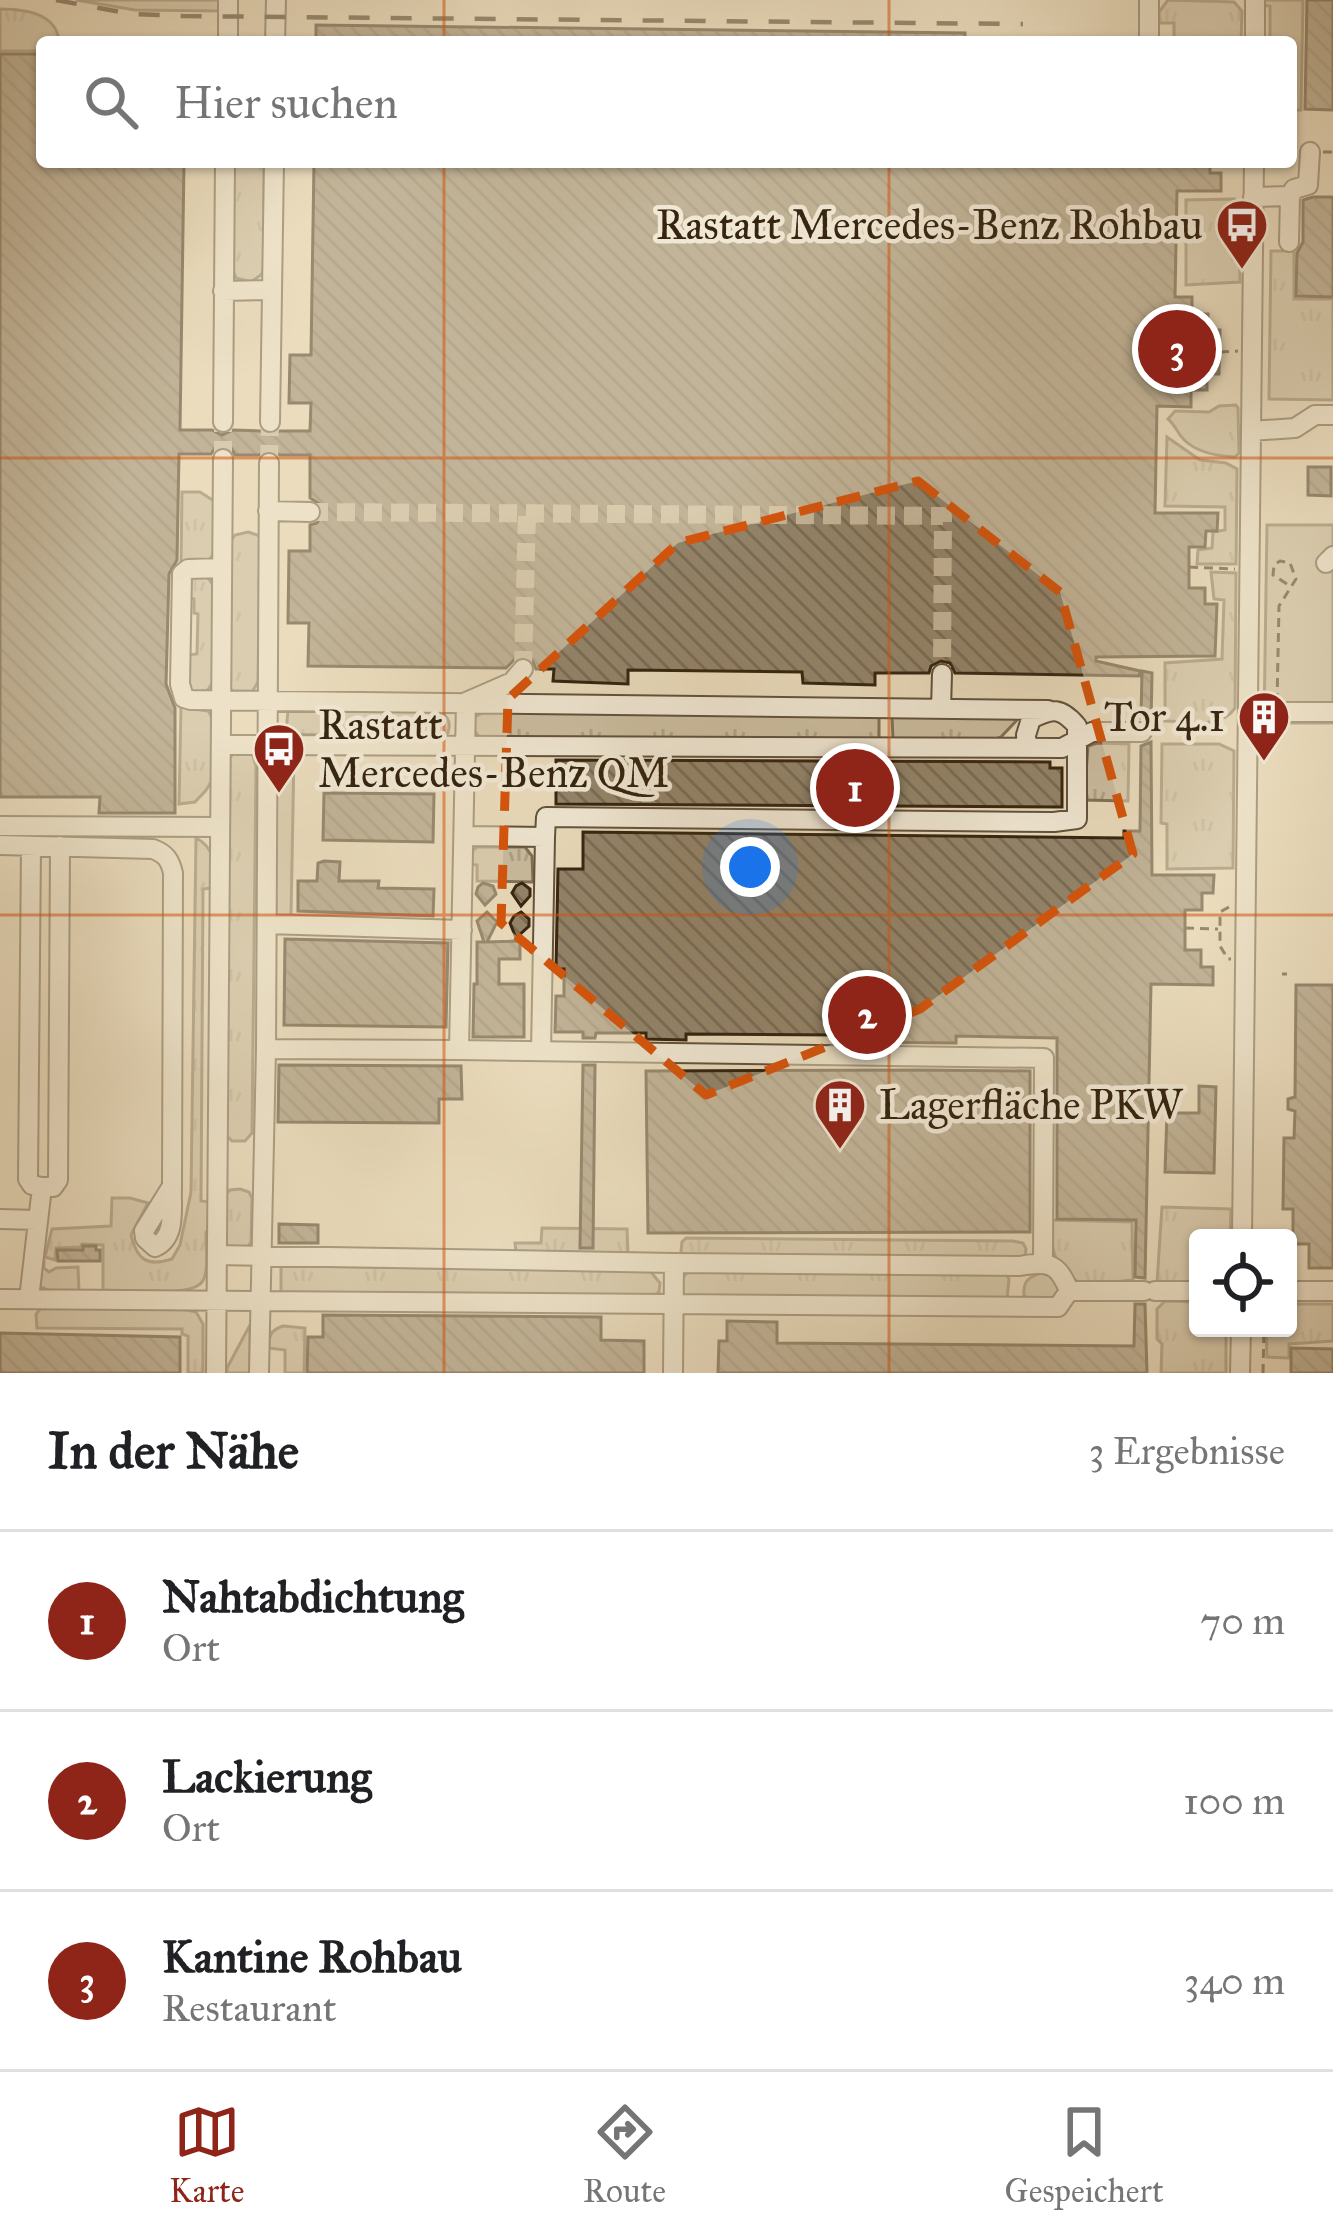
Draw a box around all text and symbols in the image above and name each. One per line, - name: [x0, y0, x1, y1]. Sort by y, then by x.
- search box: [36, 36, 1297, 168]
- icon: search: [78, 69, 144, 135]
- text: Hier suchen: [174, 75, 398, 130]
- bus stop icon: Rastatt Mercedes-Benz Rohbau: [1214, 197, 1270, 271]
- place label: Rastatt Mercedes-Benz Rohbau: [656, 199, 1203, 251]
- pin: 3: [1138, 304, 1216, 394]
- building icon: Tor 4.1: [1236, 689, 1292, 763]
- place label: Tor 4.1: [1104, 691, 1225, 743]
- place label: Rastatt Mercedes-Benz QM: [318, 699, 669, 799]
- bus stop icon: Rastatt Mercedes-Benz QM: [251, 721, 307, 795]
- pin: 1: [816, 743, 894, 833]
- your location: [720, 837, 780, 897]
- pin: 2: [828, 970, 906, 1060]
- building icon: Lagerfläche PKW: [812, 1077, 868, 1151]
- place label: Lagerfläche PKW: [879, 1079, 1184, 1131]
- map controls: [1189, 1229, 1297, 1337]
- button: locate: [1189, 1229, 1297, 1337]
- text: In der Nähe: [48, 1420, 299, 1482]
- text: 3 Ergebnisse: [1089, 1427, 1285, 1475]
- text: Nahtabdichtung: [162, 1569, 464, 1624]
- text: 1: [79, 1597, 95, 1645]
- text: 70 m: [1200, 1597, 1285, 1645]
- text: Ort: [162, 1624, 220, 1672]
- text: Lackierung: [162, 1749, 371, 1804]
- text: 2: [77, 1777, 97, 1825]
- text: 100 m: [1183, 1777, 1285, 1825]
- text: Ort: [162, 1804, 220, 1852]
- text: Kantine Rohbau: [162, 1929, 462, 1984]
- text: 3: [79, 1957, 95, 2005]
- text: 340 m: [1184, 1957, 1285, 2005]
- text: Restaurant: [162, 1984, 337, 2032]
- tab: Karte: [169, 2099, 244, 2211]
- tab: Route: [583, 2099, 666, 2211]
- tab: Gespeichert: [1005, 2099, 1164, 2211]

